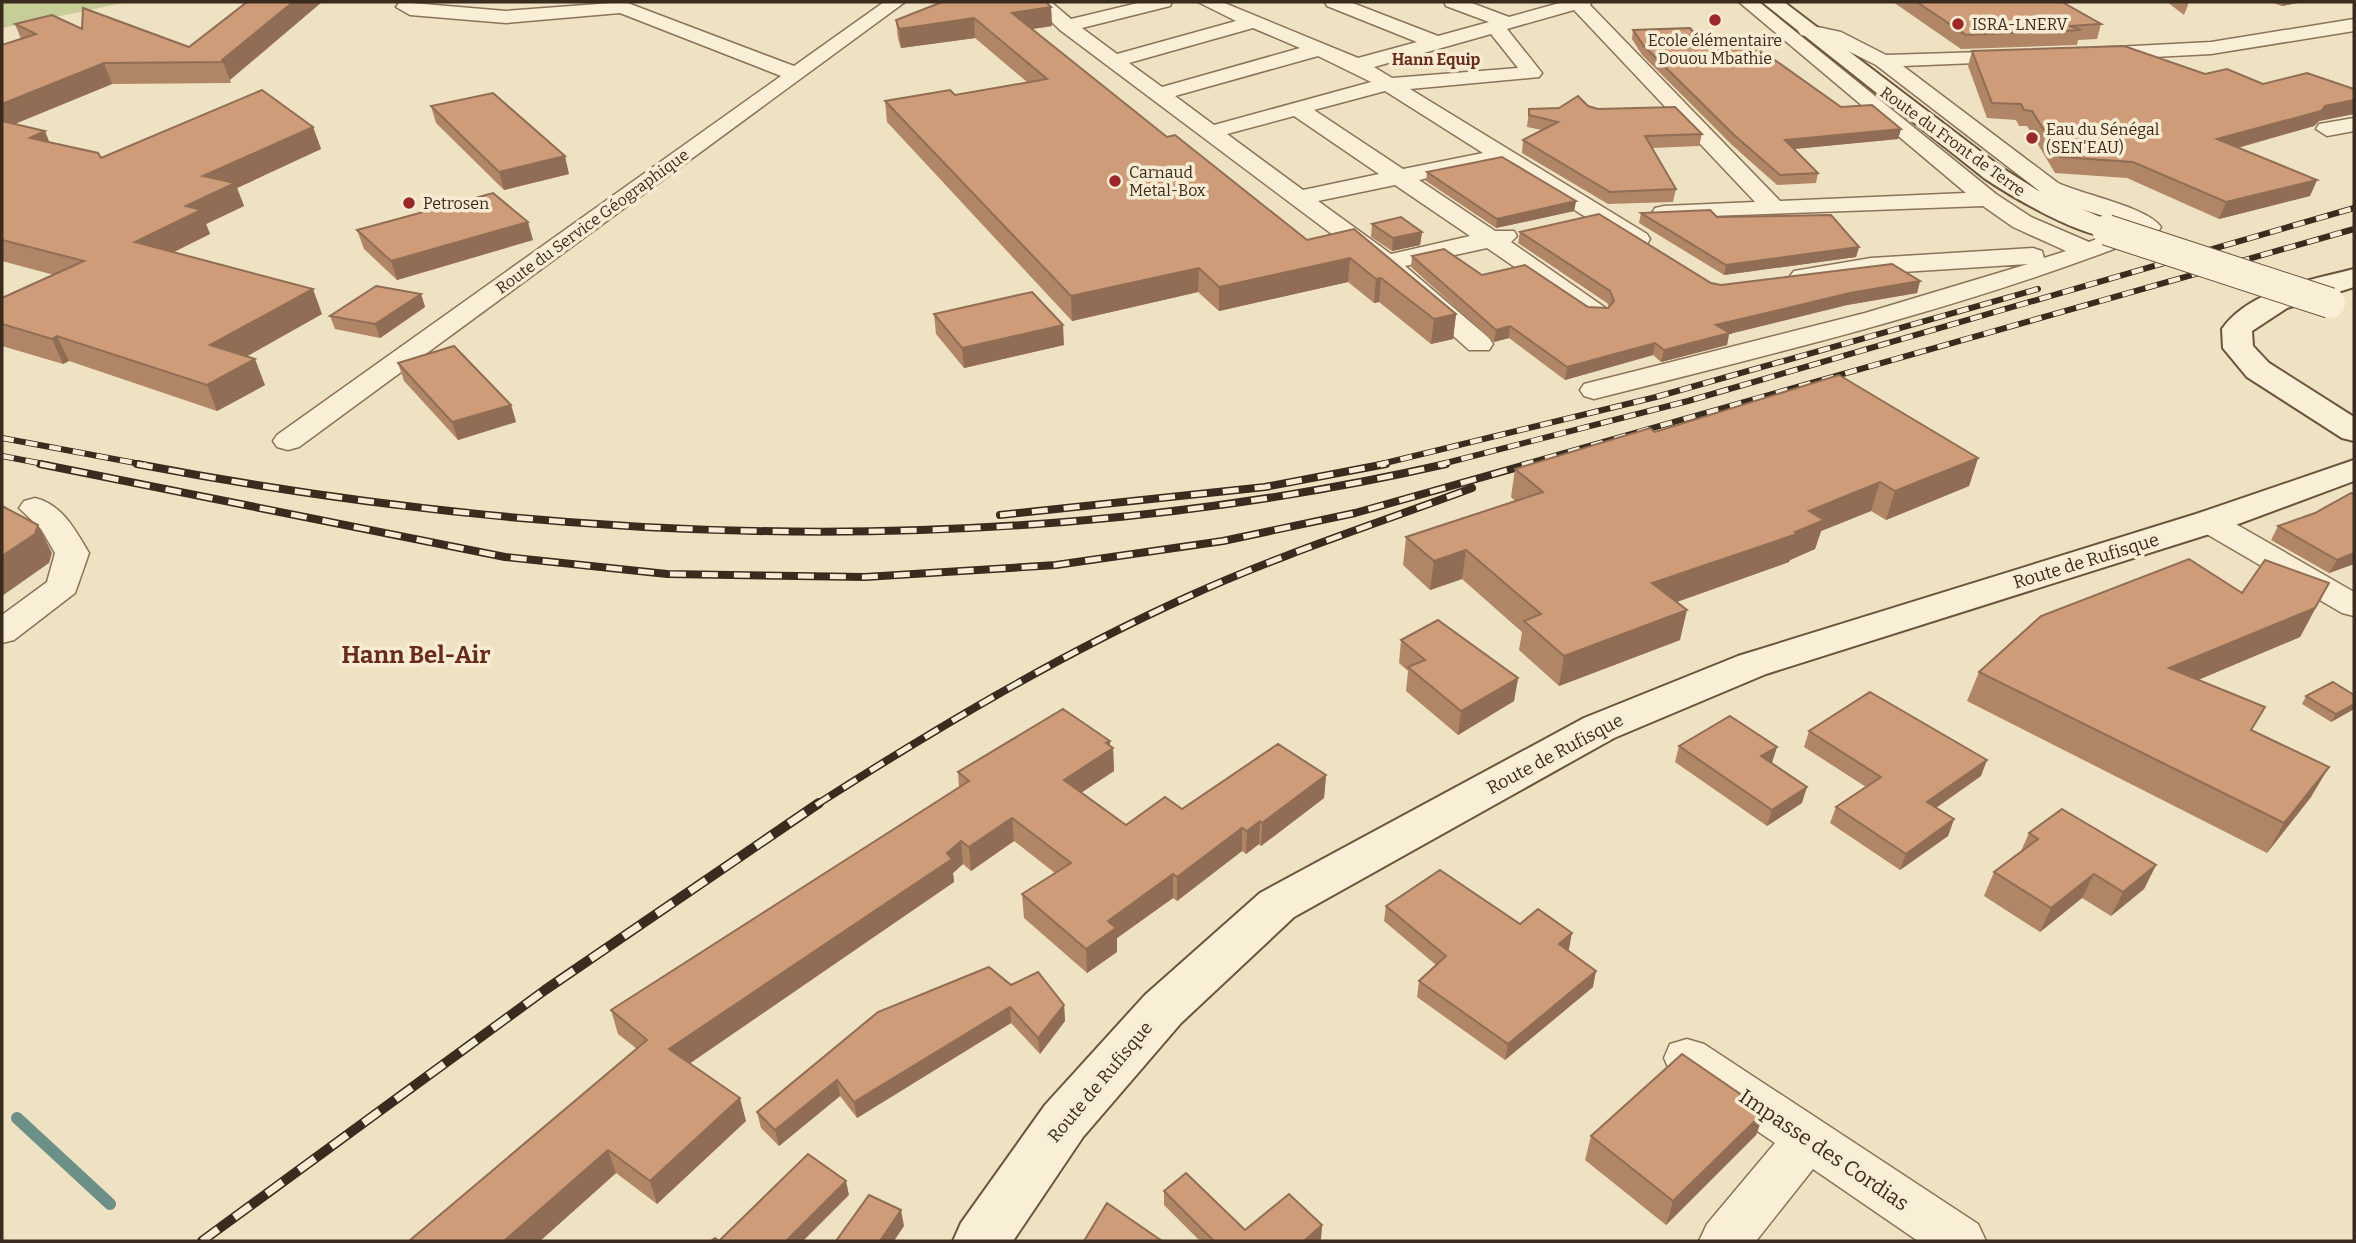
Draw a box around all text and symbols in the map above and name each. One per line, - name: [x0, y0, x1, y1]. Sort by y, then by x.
- marker: Ecole élémentaire Douou Mbathie: [1707, 12, 1723, 28]
- place label: ISRA-LNERV: [1972, 15, 2068, 34]
- marker: ISRA-LNERV: [1950, 16, 1966, 32]
- place label: Ecole élémentaire Douou Mbathie: [1648, 31, 1782, 68]
- district label: Hann Equip: [1392, 50, 1481, 69]
- street label: Route du Front de Terre: [1877, 83, 2029, 200]
- place label: Eau du Sénégal (SEN'EAU): [2046, 120, 2160, 157]
- marker: Eau du Sénégal (SEN'EAU): [2024, 130, 2040, 146]
- street label: Route du Service Géographique: [492, 145, 692, 298]
- place label: Carnaud Metal-Box: [1129, 163, 1206, 200]
- marker: Carnaud Metal-Box: [1107, 173, 1123, 189]
- place label: Petrosen: [423, 194, 489, 213]
- marker: Petrosen: [401, 195, 417, 211]
- street label: Route de Rufisque: [2010, 528, 2162, 594]
- district label: Hann Bel-Air: [341, 641, 491, 669]
- street label: Route de Rufisque: [1483, 709, 1627, 799]
- street label: Route de Rufisque: [1043, 1017, 1157, 1147]
- street label: Impasse des Cordias: [1734, 1084, 1914, 1216]

